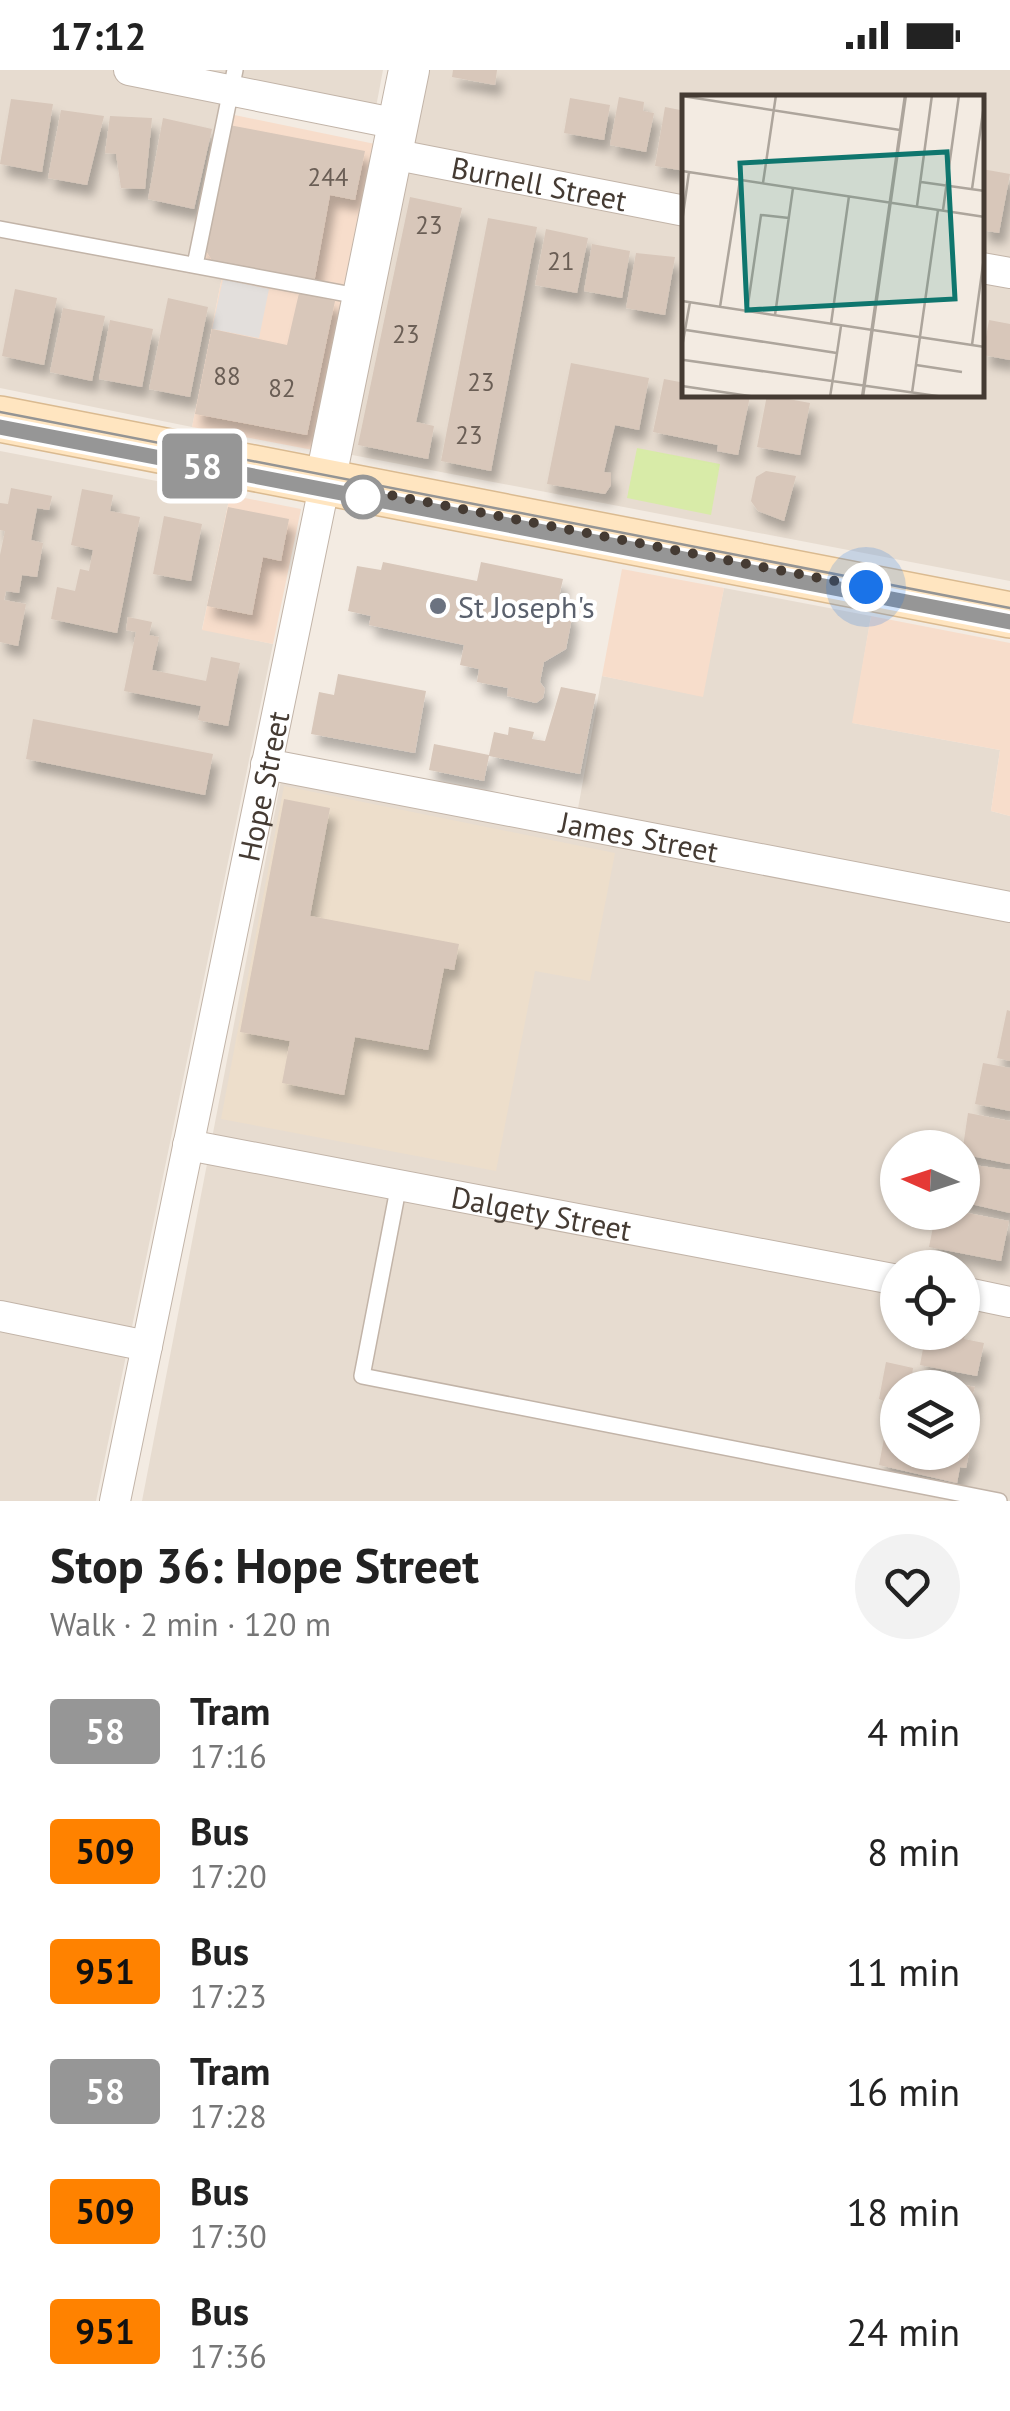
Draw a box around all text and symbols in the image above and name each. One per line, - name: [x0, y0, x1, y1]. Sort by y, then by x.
- text: 17:12: [50, 11, 146, 60]
- inset map: [682, 95, 985, 398]
- street label: Burnell Street: [448, 147, 630, 219]
- house number: 244: [308, 161, 349, 193]
- house number: 23: [415, 209, 443, 241]
- house number: 21: [547, 245, 575, 277]
- house number: 23: [392, 318, 420, 350]
- house number: 88: [213, 360, 241, 392]
- house number: 23: [467, 366, 495, 398]
- house number: 82: [268, 372, 296, 404]
- house number: 23: [455, 419, 483, 451]
- line badge: 58: [157, 434, 247, 498]
- text: 58: [182, 443, 222, 489]
- unlabelled marker: [342, 476, 384, 518]
- your location: [841, 562, 891, 612]
- place label: St Joseph's: [458, 587, 595, 626]
- marker: St Joseph's: [427, 595, 449, 617]
- street label: Hope Street: [228, 707, 297, 865]
- street label: James Street: [555, 801, 722, 870]
- north arrow: [880, 1130, 980, 1230]
- map controls: [880, 1130, 980, 1470]
- street label: Dalgety Street: [448, 1176, 635, 1248]
- button: locate: [880, 1250, 980, 1350]
- button: layers: [880, 1370, 980, 1470]
- text: Stop 36: Hope Street: [50, 1534, 479, 1596]
- button: heart: [855, 1534, 960, 1639]
- text: Walk · 2 min · 120 m: [50, 1603, 331, 1645]
- text: Tram: [190, 1686, 270, 1735]
- text: 4 min: [867, 1707, 960, 1756]
- text: 58: [85, 1708, 125, 1754]
- text: 17:16: [190, 1735, 267, 1777]
- text: Bus: [190, 1806, 249, 1855]
- text: 8 min: [867, 1827, 960, 1876]
- text: 509: [75, 1828, 135, 1874]
- text: 17:20: [190, 1855, 267, 1897]
- text: Bus: [190, 1926, 249, 1975]
- text: 11 min: [847, 1947, 960, 1996]
- text: 951: [75, 1948, 135, 1994]
- text: 17:23: [190, 1975, 267, 2017]
- text: Tram: [190, 2046, 270, 2095]
- text: 16 min: [847, 2067, 960, 2116]
- text: 58: [85, 2068, 125, 2114]
- text: 17:28: [190, 2095, 267, 2137]
- text: Bus: [190, 2166, 249, 2215]
- text: 18 min: [847, 2187, 960, 2236]
- text: 509: [75, 2188, 135, 2234]
- text: 17:30: [190, 2215, 267, 2257]
- text: Bus: [190, 2286, 249, 2335]
- text: 24 min: [847, 2307, 960, 2356]
- text: 951: [75, 2308, 135, 2354]
- text: 17:36: [190, 2335, 267, 2377]

